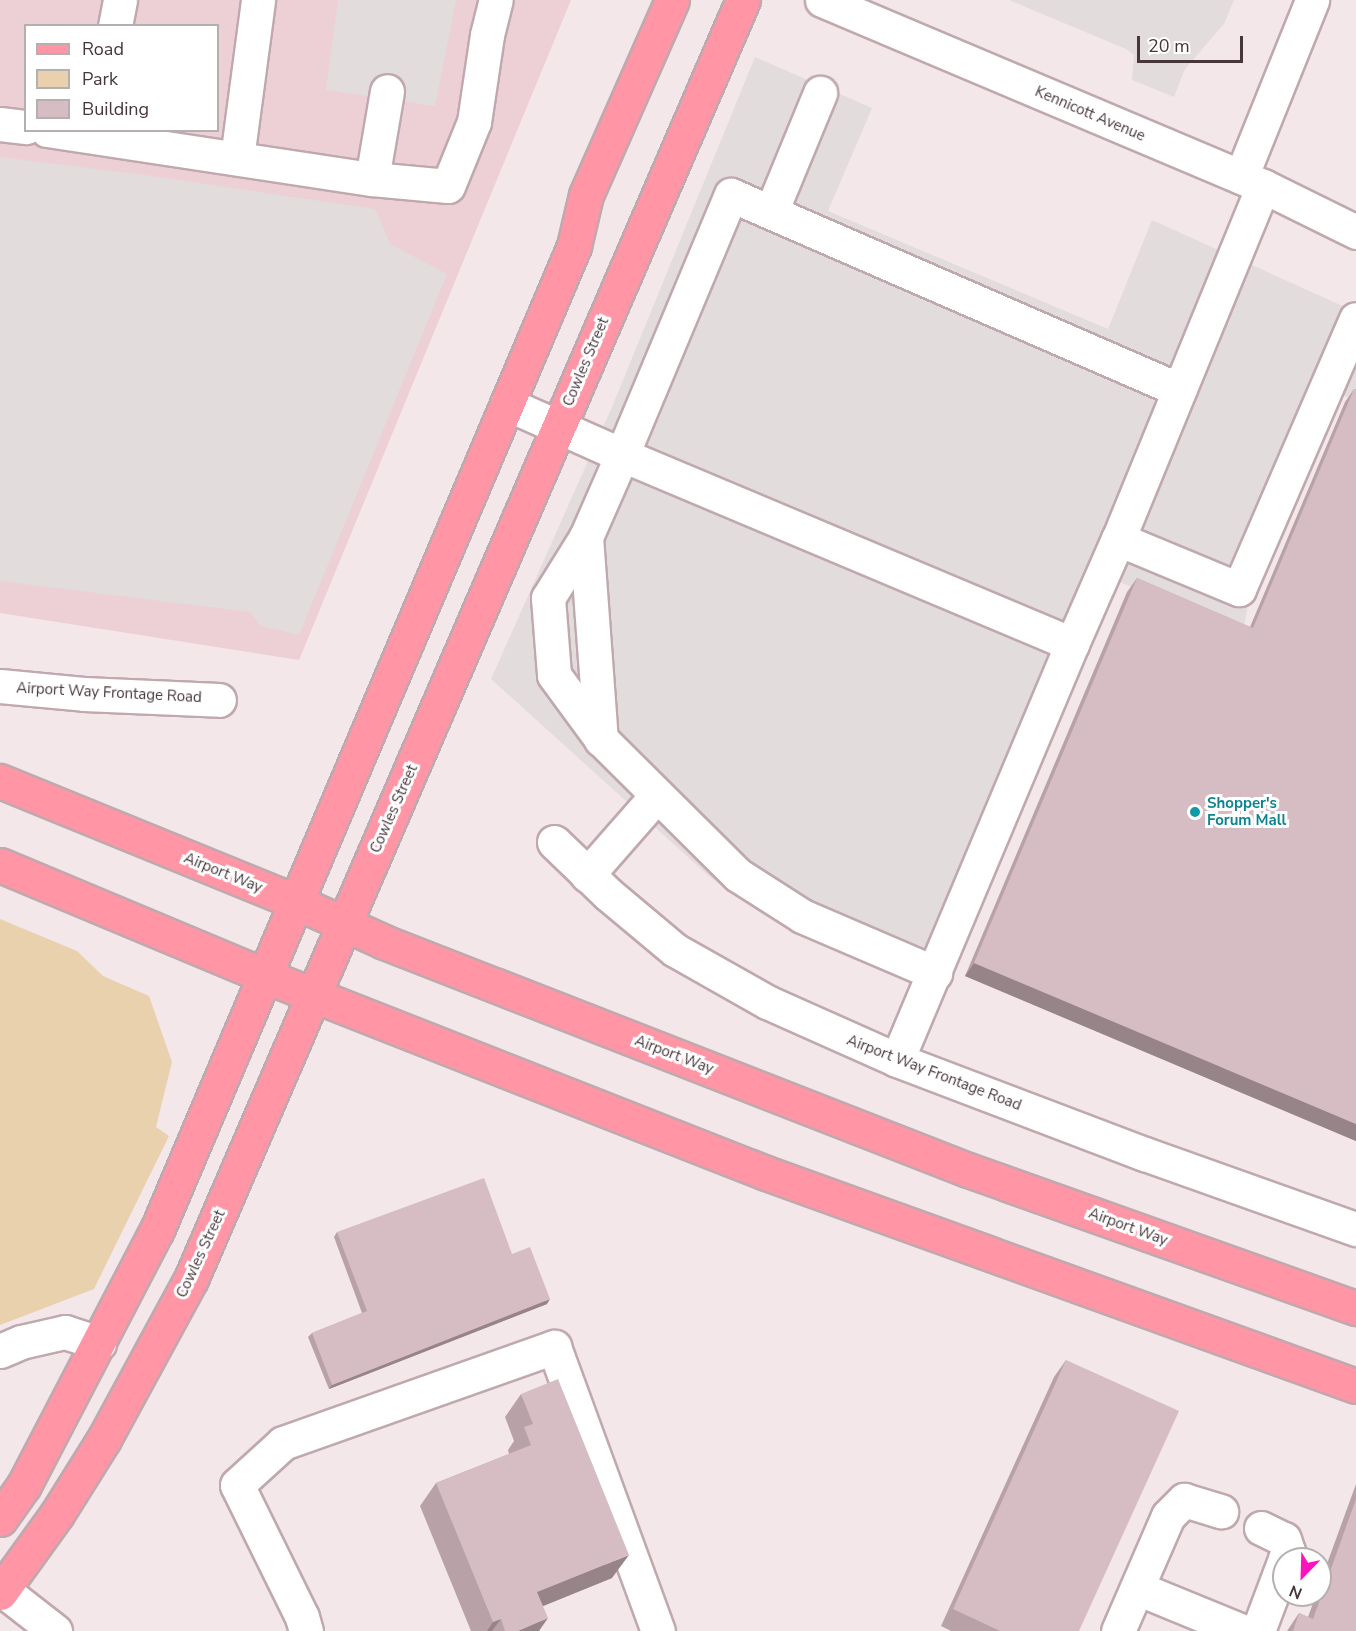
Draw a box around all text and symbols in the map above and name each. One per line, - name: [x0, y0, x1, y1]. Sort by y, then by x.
- legend: [24, 24, 219, 132]
- scale bar: [1140, 24, 1246, 62]
- text: 20 m: [1148, 34, 1190, 58]
- text: Road: [82, 37, 124, 61]
- text: Park: [82, 67, 118, 91]
- street label: Kennicott Avenue: [1032, 83, 1148, 145]
- text: Building: [82, 97, 149, 121]
- street label: Cowles Street: [559, 315, 613, 409]
- street label: Airport Way Frontage Road: [16, 679, 202, 707]
- street label: Cowles Street: [367, 762, 421, 856]
- place label: Shopper's Forum Mall: [1207, 794, 1286, 829]
- marker: Shopper's Forum Mall: [1188, 805, 1202, 819]
- street label: Airport Way: [181, 849, 265, 897]
- street label: Airport Way Frontage Road: [844, 1031, 1024, 1115]
- street label: Airport Way: [632, 1032, 716, 1078]
- street label: Airport Way: [1086, 1204, 1170, 1250]
- street label: Cowles Street: [173, 1207, 229, 1301]
- north arrow: [1272, 1547, 1332, 1607]
- text: N: [1286, 1579, 1306, 1604]

